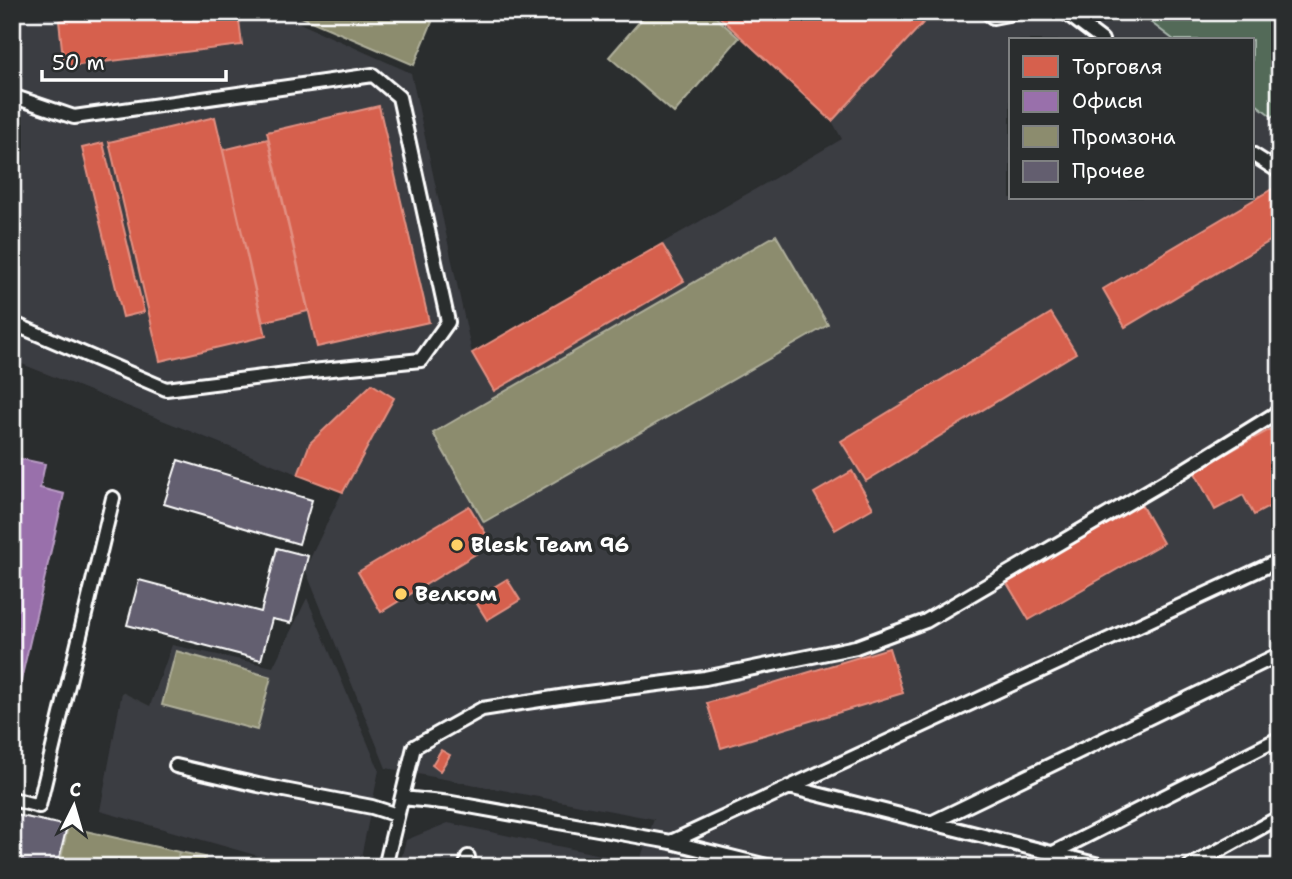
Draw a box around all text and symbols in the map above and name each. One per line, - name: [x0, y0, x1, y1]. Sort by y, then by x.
- scale bar: [42, 38, 226, 82]
- legend: [1009, 38, 1254, 200]
- text: 50 m: [52, 49, 105, 77]
- text: Торговля: [1072, 53, 1162, 81]
- text: Офисы: [1072, 87, 1143, 115]
- text: Промзона: [1072, 123, 1175, 151]
- text: Прочее: [1072, 157, 1145, 185]
- place label: Blesk Team 96: [471, 531, 629, 559]
- marker: Blesk Team 96: [449, 537, 465, 553]
- place label: Велком: [415, 580, 498, 608]
- marker: Велком: [393, 586, 409, 602]
- north arrow: [38, 770, 108, 840]
- text: С: [69, 777, 82, 803]

